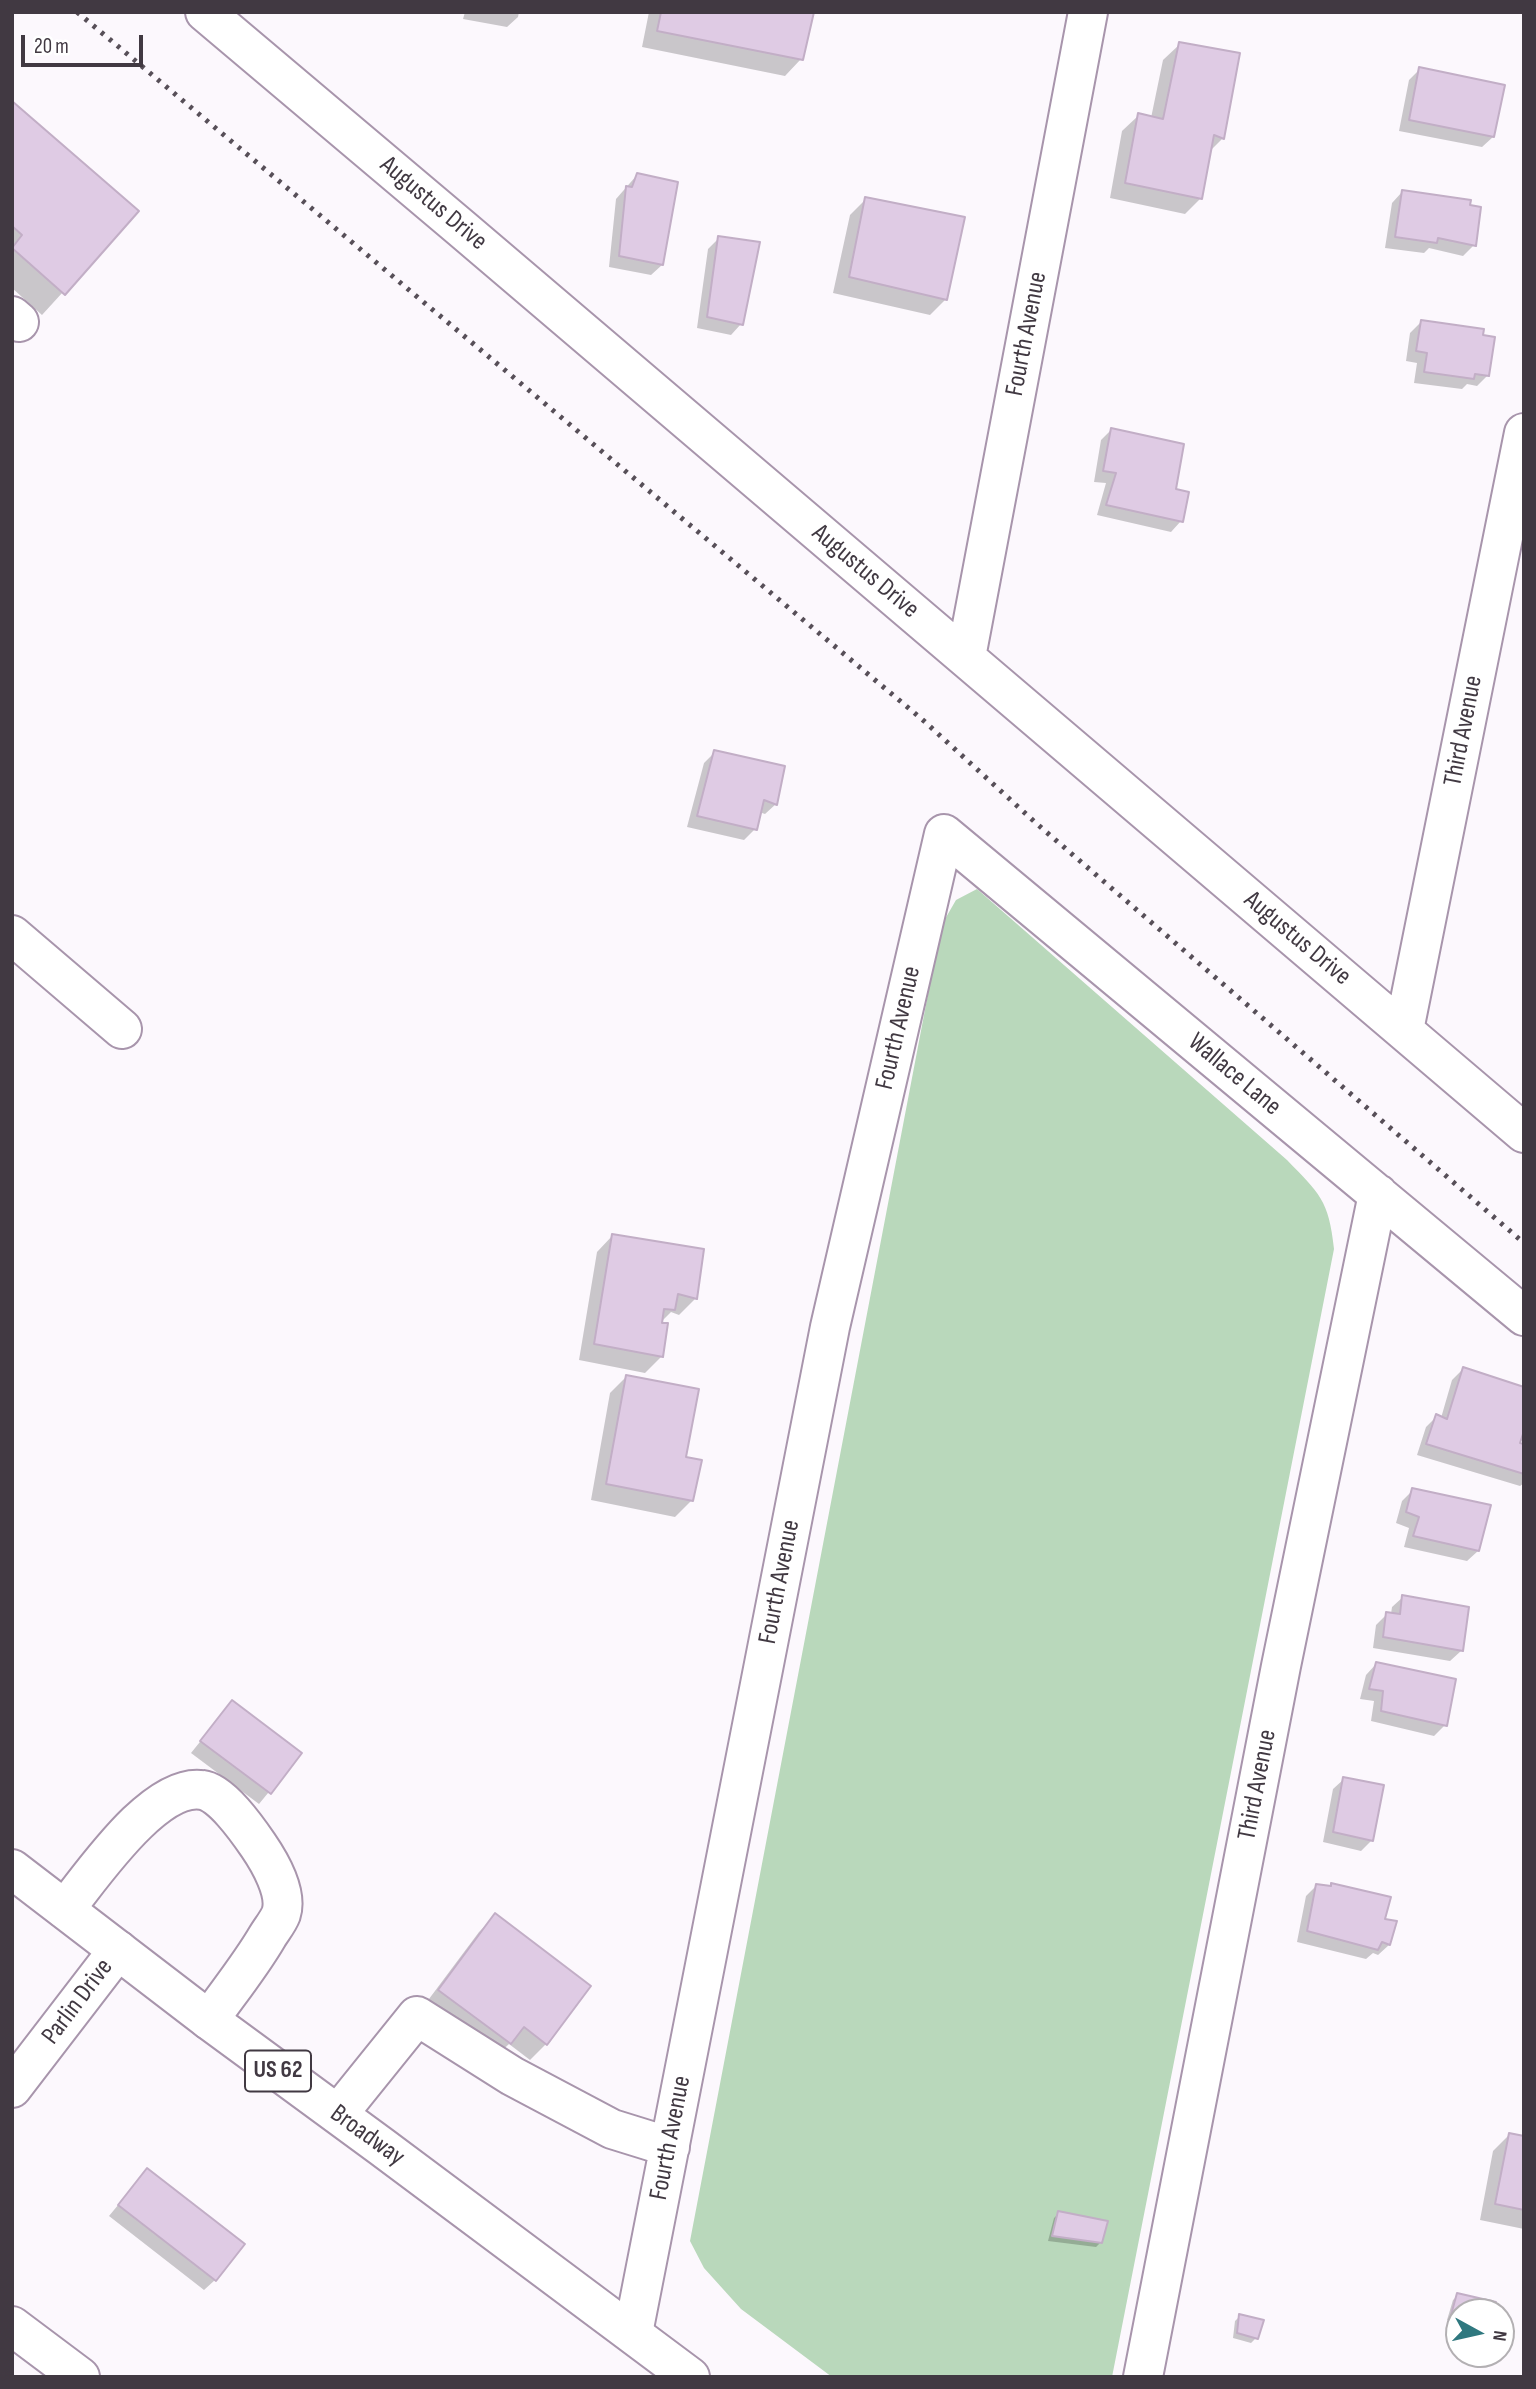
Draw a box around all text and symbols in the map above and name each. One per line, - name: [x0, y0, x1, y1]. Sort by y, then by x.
- scale bar: [24, 21, 147, 65]
- text: 20 m: [34, 34, 69, 59]
- street label: Augustus Drive: [373, 150, 493, 258]
- street label: Fourth Avenue: [1000, 269, 1054, 399]
- street label: Augustus Drive: [805, 518, 925, 626]
- street label: Third Avenue: [1438, 673, 1490, 789]
- street label: Augustus Drive: [1237, 885, 1357, 993]
- street label: Fourth Avenue: [870, 963, 928, 1093]
- street label: Wallace Lane: [1181, 1027, 1287, 1123]
- street label: Fourth Avenue: [753, 1517, 807, 1647]
- street label: Third Avenue: [1232, 1727, 1284, 1843]
- street label: Parlin Drive: [36, 1953, 120, 2051]
- road number: US 62: [245, 2050, 311, 2092]
- street label: Fourth Avenue: [644, 2073, 698, 2203]
- street label: Broadway: [324, 2099, 410, 2173]
- north arrow: [1445, 2298, 1515, 2368]
- text: N: [1487, 2329, 1511, 2342]

